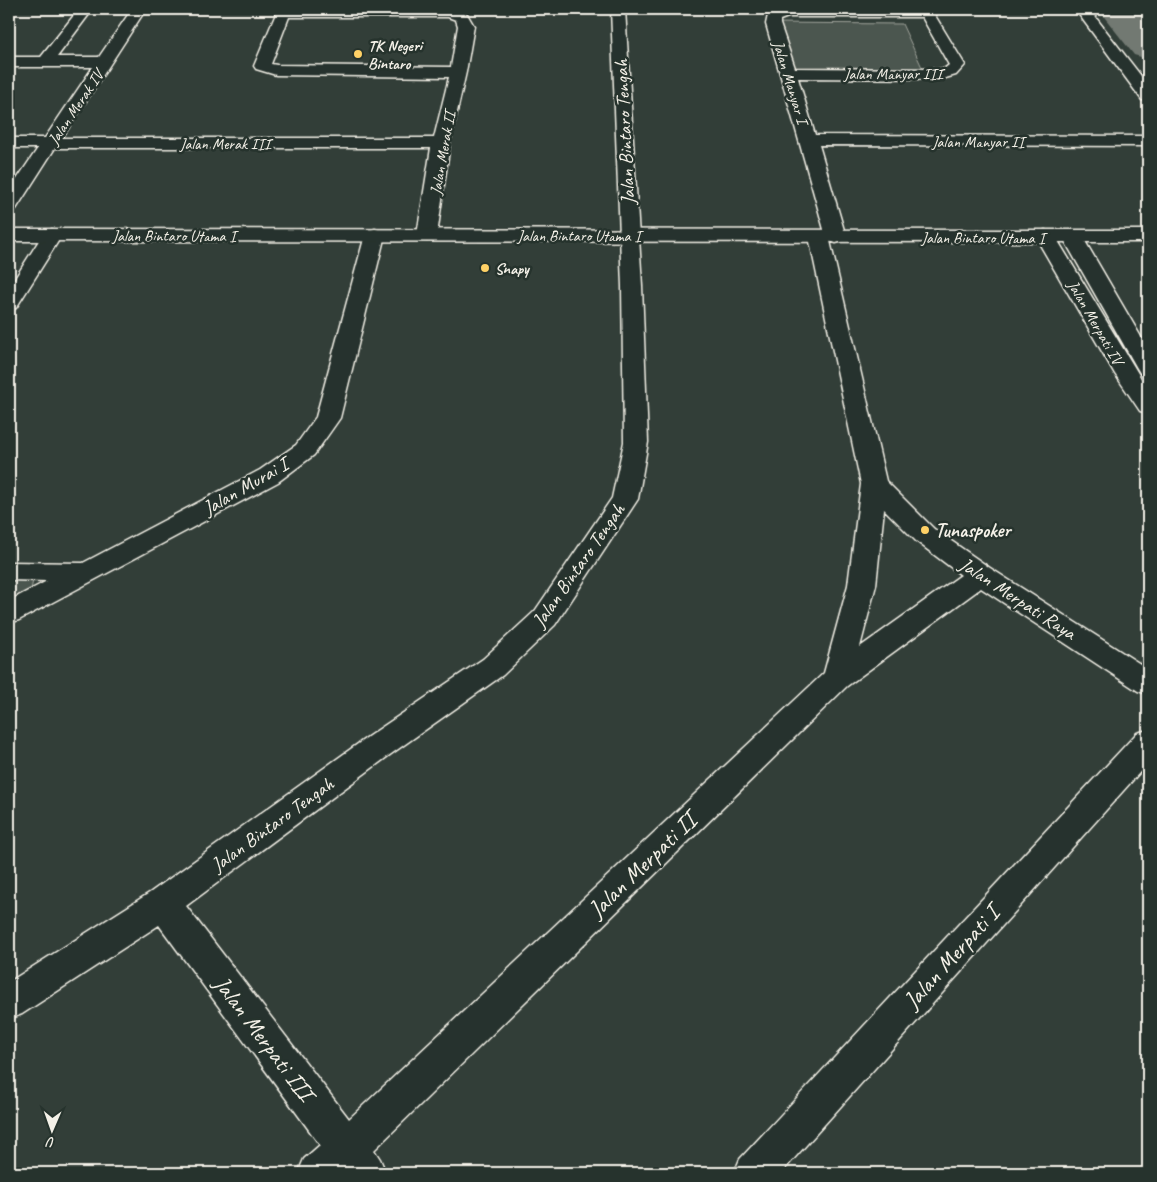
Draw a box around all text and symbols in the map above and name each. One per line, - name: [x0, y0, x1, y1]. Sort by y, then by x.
- place label: TK Negeri Bintaro: [368, 36, 425, 74]
- street label: Jalan Manyar I: [768, 38, 813, 130]
- marker: TK Negeri Bintaro: [352, 48, 364, 60]
- street label: Jalan Bintaro Tengah: [608, 58, 641, 206]
- street label: Jalan Merak IV: [43, 64, 110, 150]
- street label: Jalan Manyar III: [843, 64, 946, 84]
- street label: Jalan Merak II: [426, 106, 461, 197]
- street label: Jalan Manyar II: [931, 132, 1028, 152]
- street label: Jalan Merak III: [179, 134, 274, 154]
- street label: Jalan Bintaro Utama I: [111, 226, 239, 246]
- street label: Jalan Bintaro Utama I: [516, 226, 644, 246]
- street label: Jalan Bintaro Utama I: [920, 228, 1048, 248]
- place label: Snapy: [495, 259, 530, 279]
- marker: Snapy: [479, 262, 491, 274]
- street label: Jalan Merpati IV: [1062, 276, 1129, 371]
- street label: Jalan Murai I: [197, 450, 297, 521]
- street label: Jalan Bintaro Tengah: [526, 498, 631, 633]
- place label: Tunaspoker: [935, 518, 1013, 543]
- marker: Tunaspoker: [919, 524, 931, 536]
- street label: Jalan Merpati Raya: [954, 551, 1082, 646]
- street label: Jalan Bintaro Tengah: [205, 771, 339, 878]
- street label: Jalan Merpati II: [581, 802, 706, 925]
- street label: Jalan Merpati I: [896, 895, 1009, 1016]
- street label: Jalan Merpati III: [207, 969, 323, 1110]
- north arrow: [28, 1104, 78, 1154]
- text: U: [45, 1134, 55, 1151]

